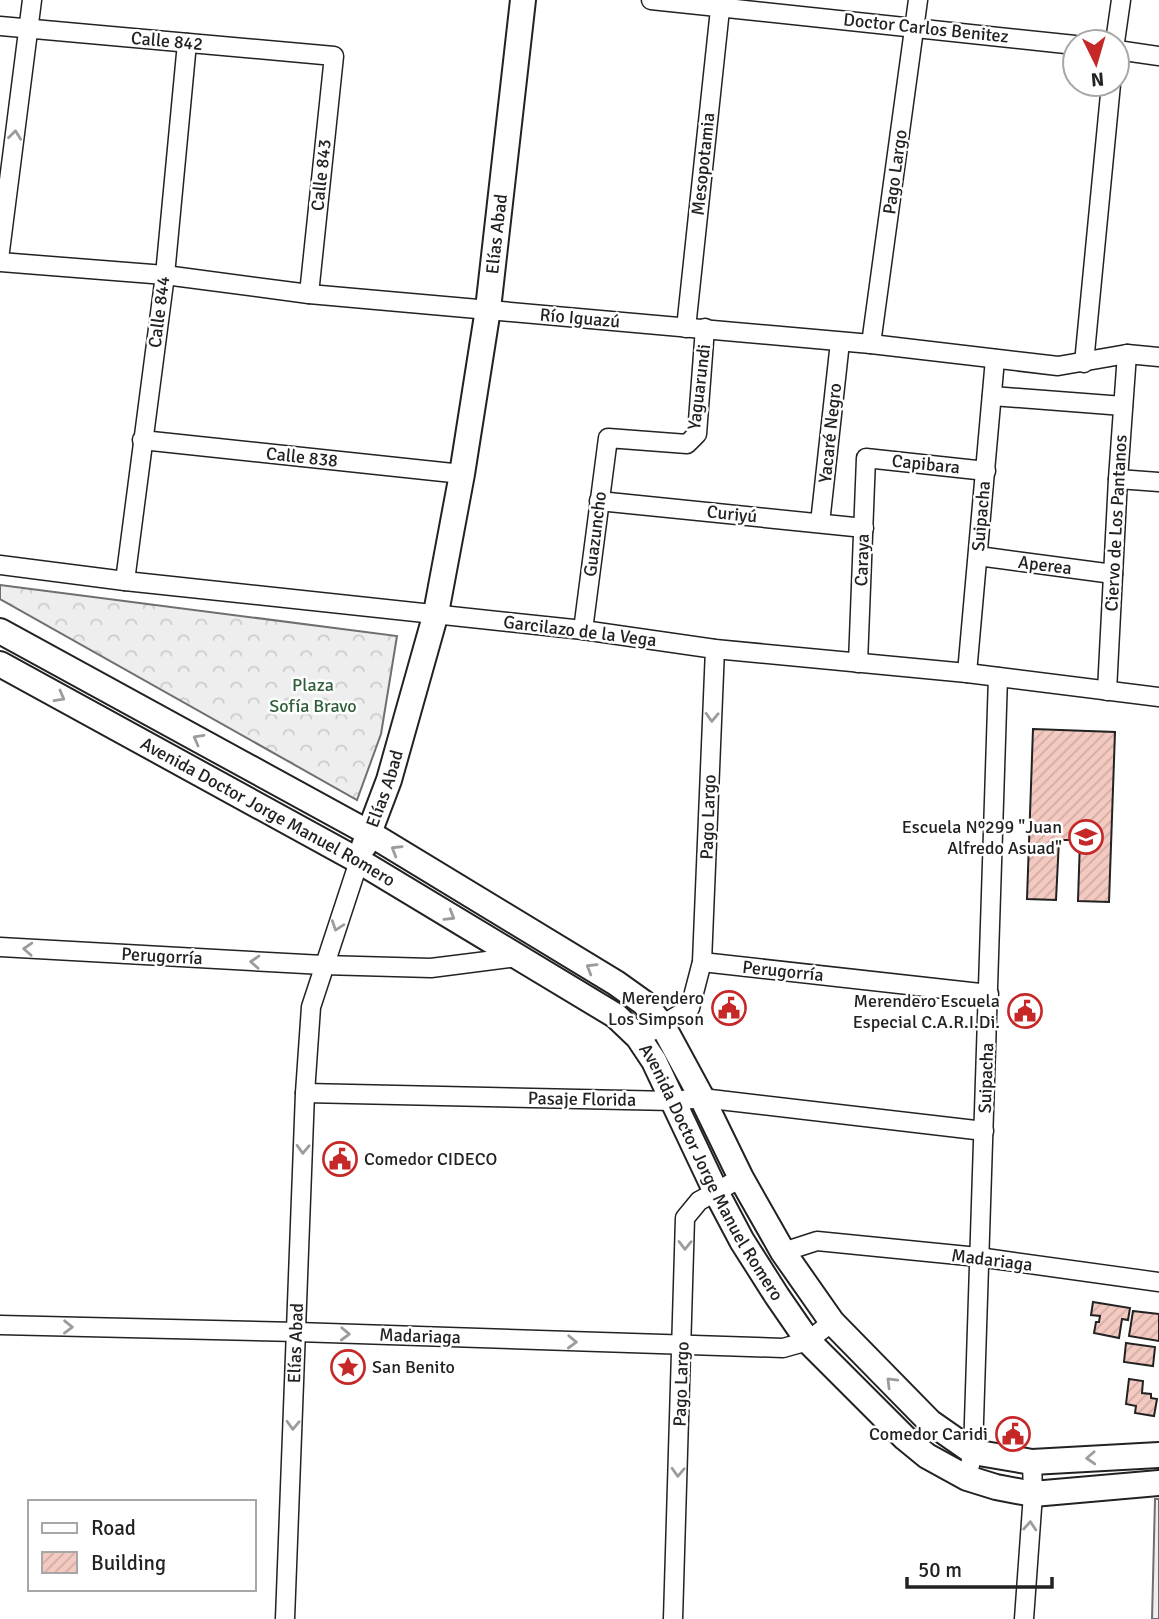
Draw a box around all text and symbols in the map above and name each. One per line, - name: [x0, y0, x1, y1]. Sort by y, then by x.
- street label: Doctor Carlos Benitez: [842, 8, 1010, 48]
- street label: Calle 842: [130, 27, 204, 55]
- north arrow: [1061, 28, 1131, 98]
- text: N: [1090, 66, 1105, 91]
- street label: Mesopotamia: [687, 111, 719, 217]
- street label: Pago Largo: [878, 128, 912, 216]
- one-way arrow: [8, 129, 23, 141]
- street label: Calle 843: [306, 138, 336, 212]
- street label: Elías Abad: [481, 193, 512, 275]
- street label: Calle 844: [144, 275, 174, 349]
- street label: Río Iguazú: [539, 304, 621, 332]
- street label: Yaguarundi: [683, 343, 715, 431]
- street label: Yacaré Negro: [814, 382, 846, 484]
- street label: Ciervo de Los Pantanos: [1100, 434, 1132, 612]
- street label: Calle 838: [265, 442, 339, 472]
- street label: Capibara: [891, 449, 961, 479]
- street label: Suipacha: [967, 480, 995, 552]
- street label: Guazuncho: [579, 490, 611, 578]
- street label: Curiyú: [706, 500, 758, 528]
- street label: Caraya: [850, 533, 874, 587]
- street label: Aperea: [1017, 551, 1073, 579]
- street label: Garcilazo de la Vega: [502, 611, 658, 651]
- park label: Plaza Sofía Bravo: [269, 674, 357, 717]
- one-way arrow: [53, 689, 65, 702]
- one-way arrow: [705, 712, 720, 723]
- street label: Avenida Doctor Jorge Manuel Romero: [137, 732, 399, 891]
- one-way arrow: [192, 734, 205, 748]
- street label: Elías Abad: [361, 748, 408, 830]
- street label: Pago Largo: [696, 774, 720, 860]
- place label: Escuela Nº299 "Juan Alfredo Asuad": [902, 816, 1062, 859]
- school or university icon: Escuela Nº299 "Juan Alfredo Asuad": [1067, 818, 1105, 856]
- one-way arrow: [391, 845, 404, 858]
- one-way arrow: [443, 908, 456, 921]
- one-way arrow: [331, 919, 345, 931]
- one-way arrow: [22, 941, 33, 956]
- street label: Perugorría: [121, 943, 203, 969]
- one-way arrow: [250, 954, 261, 969]
- street label: Perugorría: [741, 956, 825, 986]
- one-way arrow: [585, 963, 598, 976]
- place label: Merendero Los Simpson: [608, 987, 704, 1030]
- public building icon: Merendero Los Simpson: [710, 989, 748, 1027]
- place label: Merendero Escuela Especial C.A.R.I.Di.: [853, 990, 1000, 1033]
- public building icon: Merendero Escuela Especial C.A.R.I.Di.: [1006, 992, 1044, 1030]
- street label: Avenida Doctor Jorge Manuel Romero: [634, 1039, 788, 1305]
- street label: Suipacha: [974, 1042, 998, 1114]
- street label: Pasaje Florida: [528, 1087, 636, 1111]
- public building icon: Comedor CIDECO: [321, 1140, 359, 1178]
- one-way arrow: [296, 1144, 311, 1155]
- place label: Comedor CIDECO: [364, 1148, 497, 1170]
- one-way arrow: [677, 1240, 693, 1251]
- street label: Madariaga: [950, 1244, 1034, 1276]
- street label: Elías Abad: [283, 1303, 308, 1384]
- one-way arrow: [63, 1319, 74, 1335]
- street label: Madariaga: [379, 1324, 461, 1348]
- one-way arrow: [339, 1326, 350, 1341]
- one-way arrow: [567, 1334, 578, 1349]
- street label: Pago Largo: [669, 1341, 693, 1427]
- place icon: San Benito: [329, 1348, 367, 1386]
- place label: San Benito: [372, 1356, 455, 1378]
- one-way arrow: [886, 1377, 899, 1390]
- public building icon: Comedor Caridi: [994, 1415, 1032, 1453]
- one-way arrow: [285, 1420, 300, 1431]
- place label: Comedor Caridi: [869, 1423, 988, 1445]
- one-way arrow: [1085, 1451, 1096, 1466]
- one-way arrow: [671, 1467, 686, 1478]
- legend: [28, 1500, 256, 1591]
- text: Road: [91, 1515, 136, 1541]
- one-way arrow: [1022, 1521, 1037, 1532]
- scale bar: [907, 1546, 1052, 1590]
- text: Building: [91, 1550, 166, 1576]
- text: 50 m: [918, 1557, 962, 1583]

